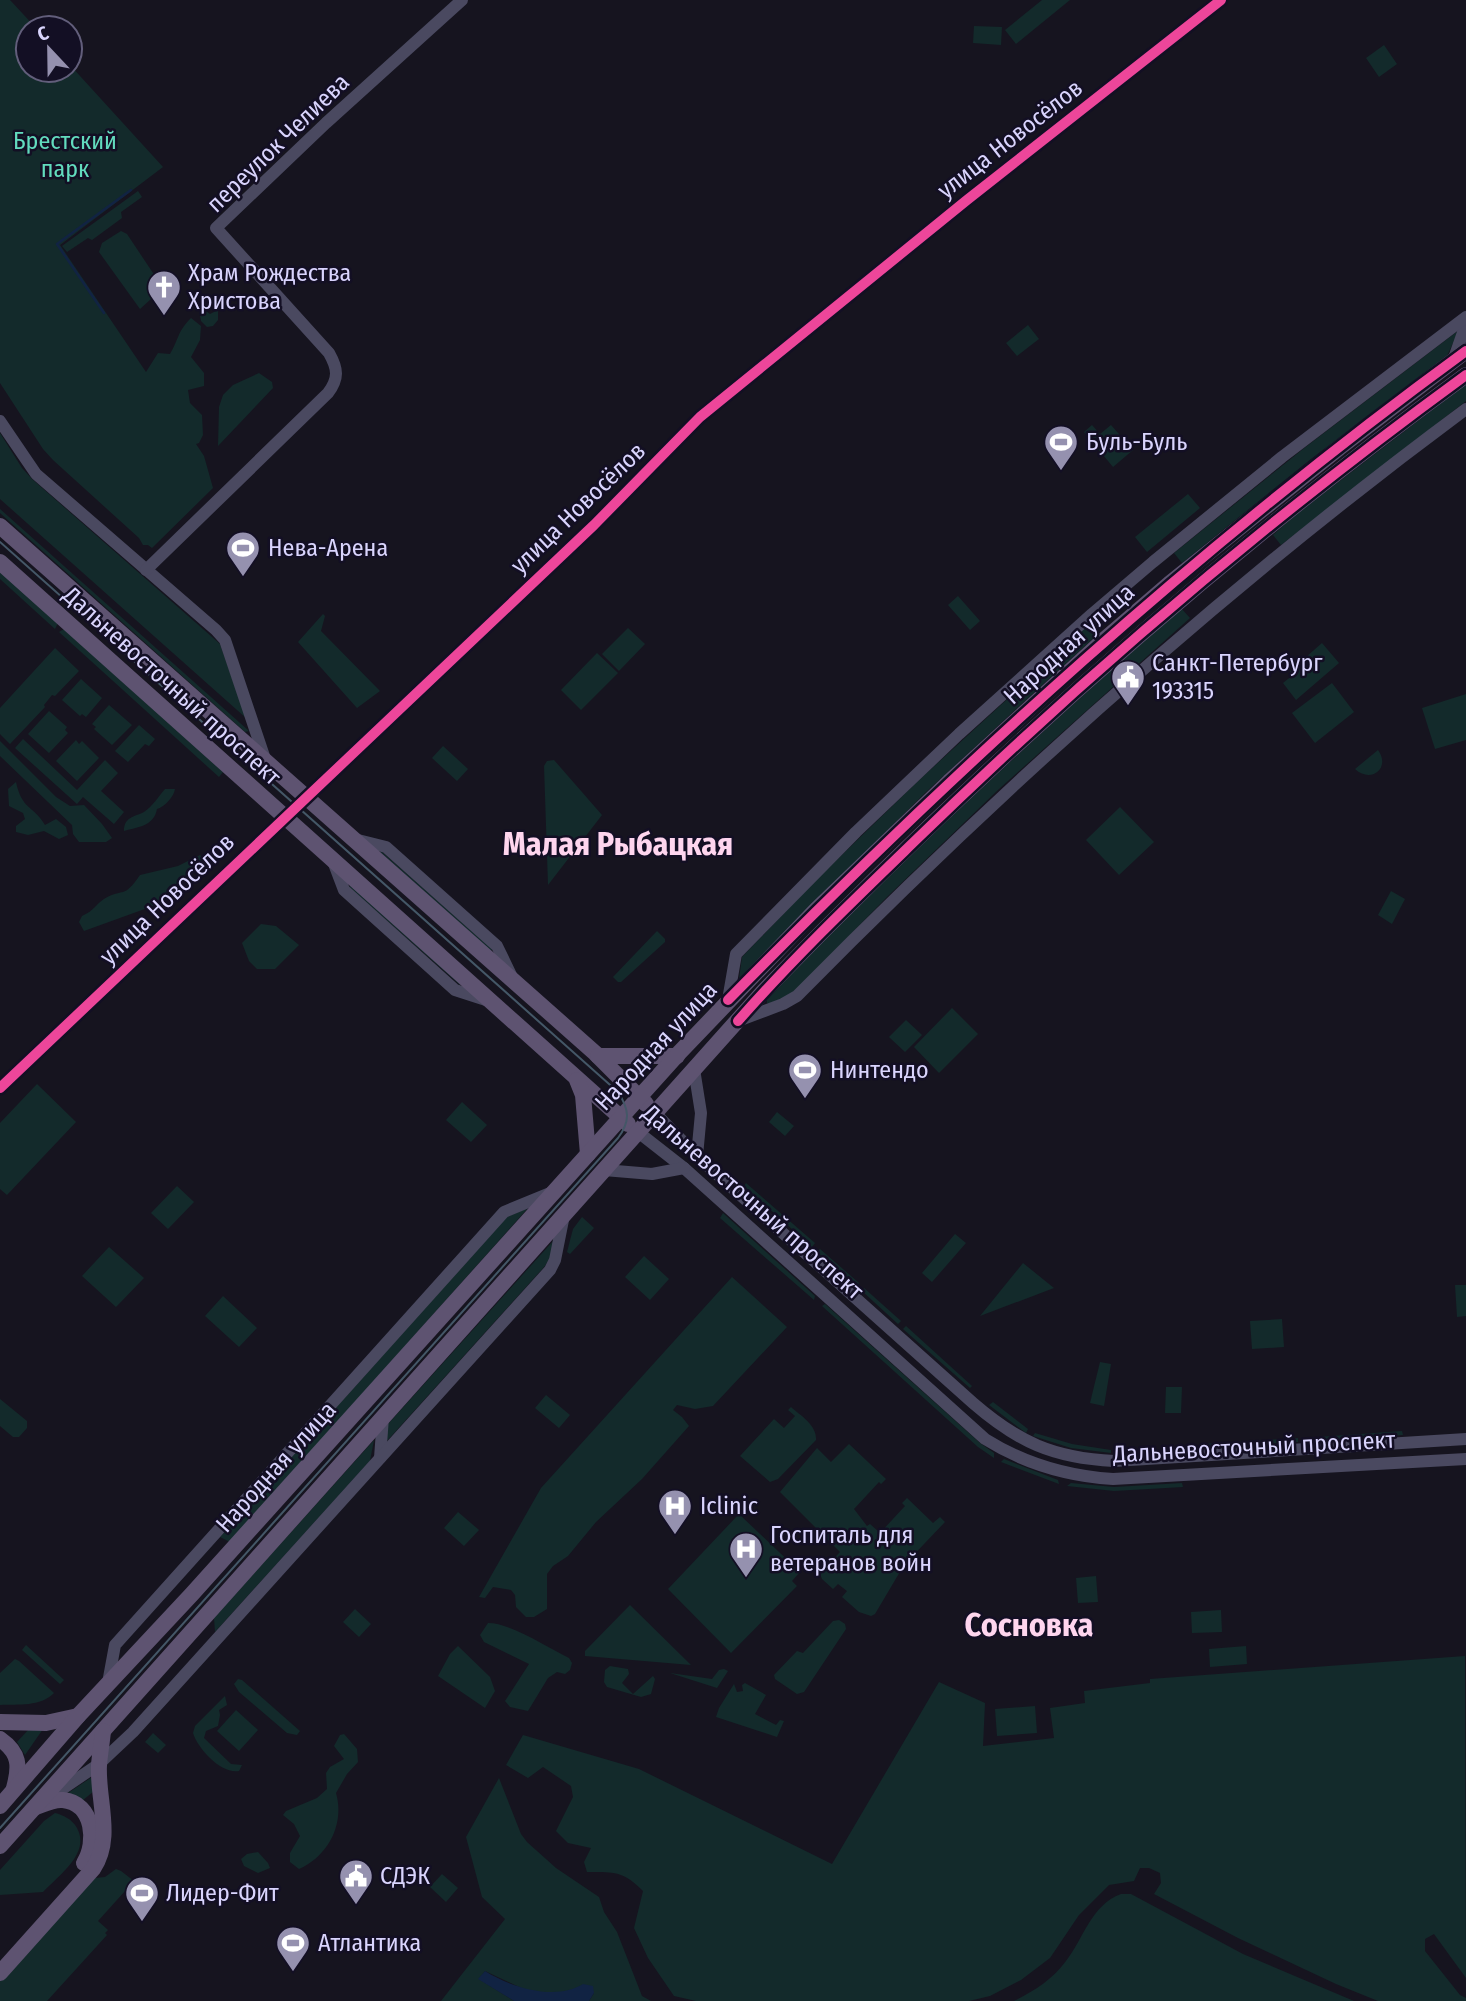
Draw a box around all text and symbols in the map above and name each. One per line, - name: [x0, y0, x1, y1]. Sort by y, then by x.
- north arrow: [14, 14, 84, 84]
- text: С: [34, 21, 52, 46]
- street label: переулок Челиева: [201, 68, 355, 218]
- street label: улица Новосёлов: [932, 74, 1088, 204]
- park label: Брестский парк: [13, 127, 117, 183]
- place label: Храм Рождества Христова: [188, 259, 351, 315]
- church icon: Храм Рождества Христова: [145, 268, 183, 317]
- sports icon: Буль-Буль: [1042, 423, 1080, 472]
- place label: Буль-Буль: [1086, 428, 1187, 456]
- street label: улица Новосёлов: [505, 437, 651, 579]
- sports icon: Нева-Арена: [224, 529, 262, 578]
- place label: Нева-Арена: [268, 534, 388, 562]
- street label: Народная улица: [998, 578, 1140, 710]
- street label: Дальневосточный проспект: [57, 580, 287, 791]
- place label: Санкт-Петербург 193315: [1152, 649, 1323, 705]
- public building icon: Санкт-Петербург 193315: [1109, 658, 1147, 707]
- district label: Малая Рыбацкая: [503, 825, 733, 863]
- street label: улица Новосёлов: [94, 828, 240, 970]
- street label: Народная улица: [589, 976, 723, 1116]
- sports icon: Нинтендо: [786, 1051, 824, 1100]
- place label: Нинтендо: [830, 1056, 929, 1084]
- street label: Дальневосточный проспект: [636, 1098, 869, 1306]
- street label: Народная улица: [210, 1396, 342, 1538]
- street label: Дальневосточный проспект: [1111, 1426, 1396, 1468]
- hospital icon: Iclinic: [656, 1487, 694, 1536]
- place label: Iclinic: [700, 1492, 758, 1520]
- place label: Госпиталь для ветеранов войн: [770, 1521, 932, 1577]
- hospital icon: Госпиталь для ветеранов войн: [727, 1530, 765, 1579]
- district label: Сосновка: [965, 1606, 1094, 1644]
- public building icon: СДЭК: [337, 1857, 375, 1906]
- place label: СДЭК: [380, 1862, 430, 1890]
- sports icon: Лидер-Фит: [123, 1874, 161, 1923]
- place label: Лидер-Фит: [166, 1879, 279, 1907]
- sports icon: Атлантика: [274, 1924, 312, 1973]
- place label: Атлантика: [318, 1929, 421, 1957]

